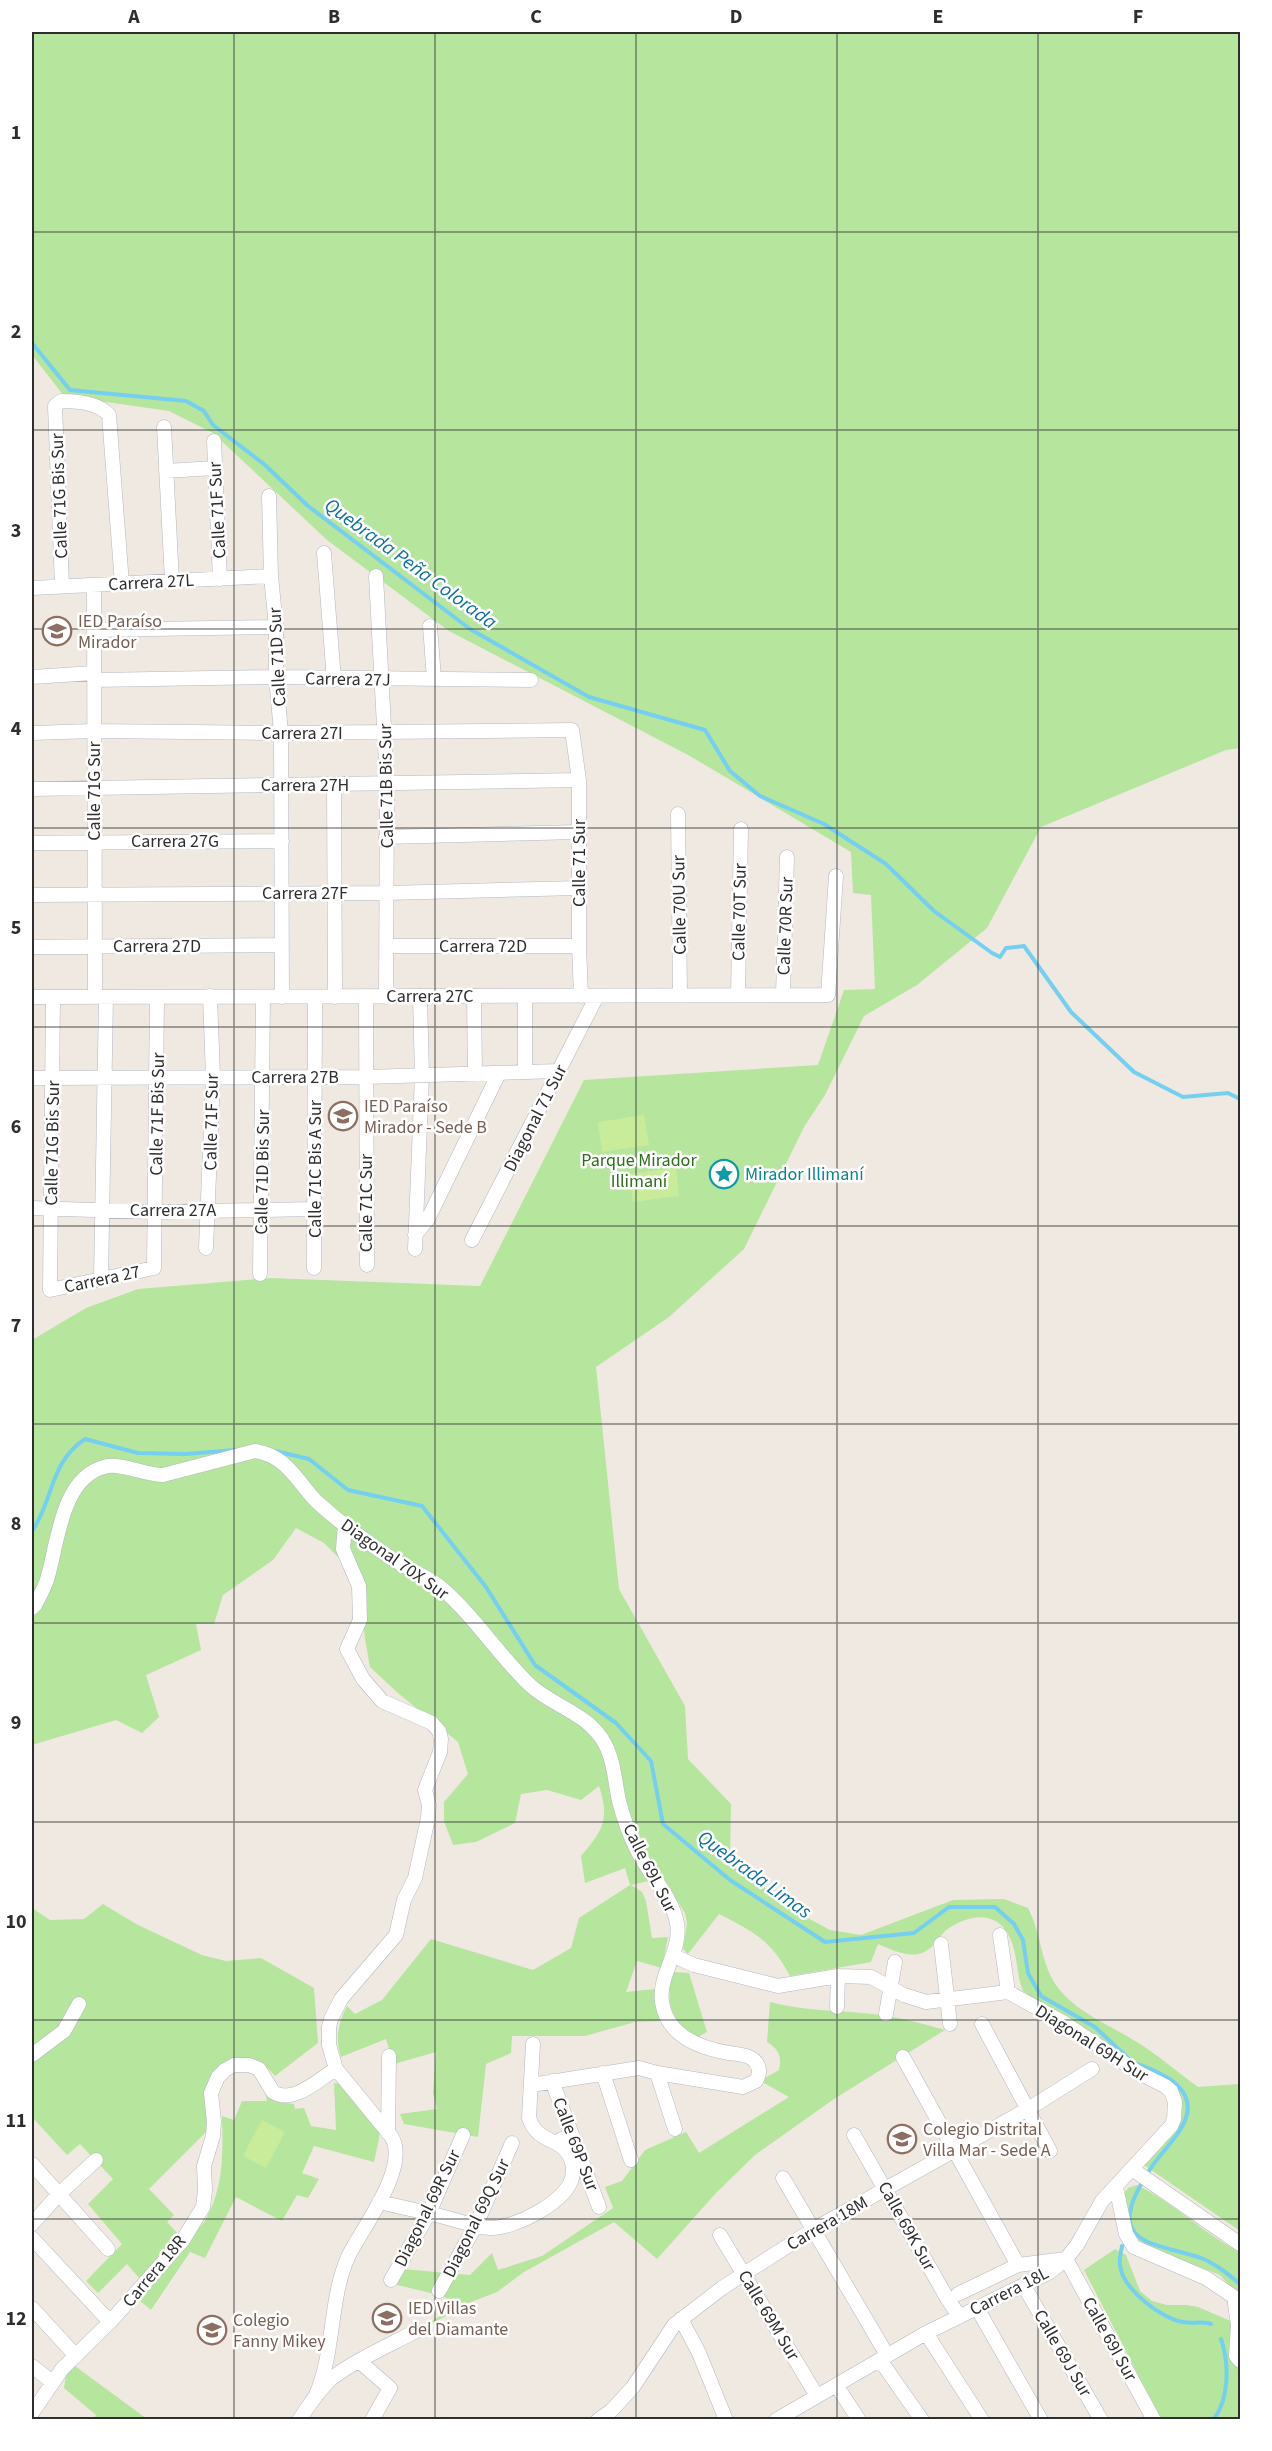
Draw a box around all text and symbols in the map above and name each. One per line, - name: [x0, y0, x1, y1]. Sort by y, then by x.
- text: A: [127, 3, 140, 31]
- text: B: [328, 3, 340, 31]
- text: C: [530, 3, 542, 31]
- text: D: [730, 3, 742, 31]
- text: E: [933, 3, 943, 31]
- text: F: [1133, 3, 1143, 31]
- text: 1: [11, 119, 21, 147]
- text: 2: [11, 318, 21, 346]
- street label: Calle 71G Bis Sur: [45, 432, 74, 559]
- street label: Calle 71F Sur: [202, 460, 233, 559]
- water label: Quebrada Peña Colorada: [318, 492, 503, 636]
- text: 3: [11, 517, 21, 545]
- street label: Carrera 27L: [108, 568, 195, 597]
- street label: Calle 71D Sur: [262, 606, 293, 707]
- place label: IED Paraíso Mirador: [78, 609, 162, 655]
- school or university icon: IED Paraíso Mirador: [41, 615, 73, 647]
- street label: Carrera 27J: [305, 666, 391, 693]
- text: 4: [11, 715, 22, 743]
- street label: Carrera 27I: [261, 721, 343, 746]
- street label: Calle 71B Bis Sur: [373, 723, 400, 849]
- street label: Calle 71G Sur: [82, 741, 107, 841]
- street label: Carrera 27H: [261, 773, 349, 798]
- street label: Calle 71 Sur: [567, 818, 592, 907]
- street label: Carrera 27G: [131, 829, 219, 854]
- street label: Calle 70U Sur: [666, 854, 693, 955]
- street label: Calle 70T Sur: [726, 862, 753, 961]
- street label: Calle 70R Sur: [771, 876, 800, 976]
- street label: Carrera 27F: [262, 881, 348, 906]
- text: 5: [11, 914, 21, 942]
- street label: Carrera 27D: [113, 934, 201, 959]
- street label: Carrera 72D: [439, 934, 527, 959]
- street label: Carrera 27C: [386, 984, 474, 1009]
- street label: Calle 71F Bis Sur: [144, 1051, 171, 1176]
- street label: Diagonal 71 Sur: [498, 1060, 574, 1176]
- street label: Carrera 27B: [251, 1065, 339, 1090]
- street label: Calle 71F Sur: [198, 1072, 225, 1171]
- street label: Calle 71G Bis Sur: [39, 1079, 66, 1206]
- place label: IED Paraíso Mirador - Sede B: [364, 1094, 487, 1140]
- street label: Calle 71C Bis A Sur: [303, 1099, 328, 1238]
- school or university icon: IED Paraíso Mirador - Sede B: [327, 1100, 359, 1132]
- street label: Calle 71D Bis Sur: [249, 1108, 276, 1235]
- text: 6: [11, 1113, 21, 1141]
- park label: Parque Mirador Illimaní: [581, 1148, 697, 1194]
- street label: Calle 71C Sur: [354, 1153, 379, 1252]
- place icon: Mirador Illimaní: [708, 1158, 740, 1190]
- place label: Mirador Illimaní: [745, 1162, 864, 1187]
- street label: Carrera 27A: [130, 1198, 217, 1223]
- street label: Carrera 27: [62, 1259, 142, 1300]
- text: 7: [11, 1312, 21, 1340]
- text: 8: [11, 1510, 21, 1538]
- street label: Diagonal 70X Sur: [336, 1513, 454, 1606]
- text: 9: [11, 1709, 21, 1737]
- street label: Calle 69L Sur: [616, 1819, 683, 1918]
- water label: Quebrada Limas: [692, 1824, 817, 1926]
- text: 10: [5, 1908, 27, 1936]
- street label: Diagonal 69H Sur: [1030, 1999, 1154, 2089]
- street label: Calle 69P Sur: [546, 2094, 605, 2195]
- text: 11: [5, 2107, 27, 2135]
- place label: Colegio Distrital Villa Mar - Sede A: [923, 2117, 1051, 2163]
- school or university icon: Colegio Distrital Villa Mar - Sede A: [886, 2123, 918, 2155]
- street label: Diagonal 69R Sur: [388, 2145, 467, 2271]
- street label: Diagonal 69Q Sur: [437, 2154, 516, 2282]
- street label: Calle 69K Sur: [872, 2177, 942, 2276]
- street label: Carrera 18M: [782, 2190, 872, 2257]
- street label: Carrera 18R: [117, 2230, 192, 2313]
- street label: Carrera 18L: [965, 2261, 1053, 2322]
- street label: Calle 69M Sur: [732, 2265, 806, 2366]
- street label: Calle 69I Sur: [1076, 2293, 1143, 2387]
- place label: IED Villas del Diamante: [408, 2296, 508, 2342]
- school or university icon: IED Villas del Diamante: [371, 2302, 403, 2334]
- text: 12: [5, 2305, 27, 2333]
- street label: Calle 69J Sur: [1028, 2305, 1098, 2402]
- place label: Colegio Fanny Mikey: [233, 2308, 326, 2354]
- school or university icon: Colegio Fanny Mikey: [196, 2314, 228, 2346]

